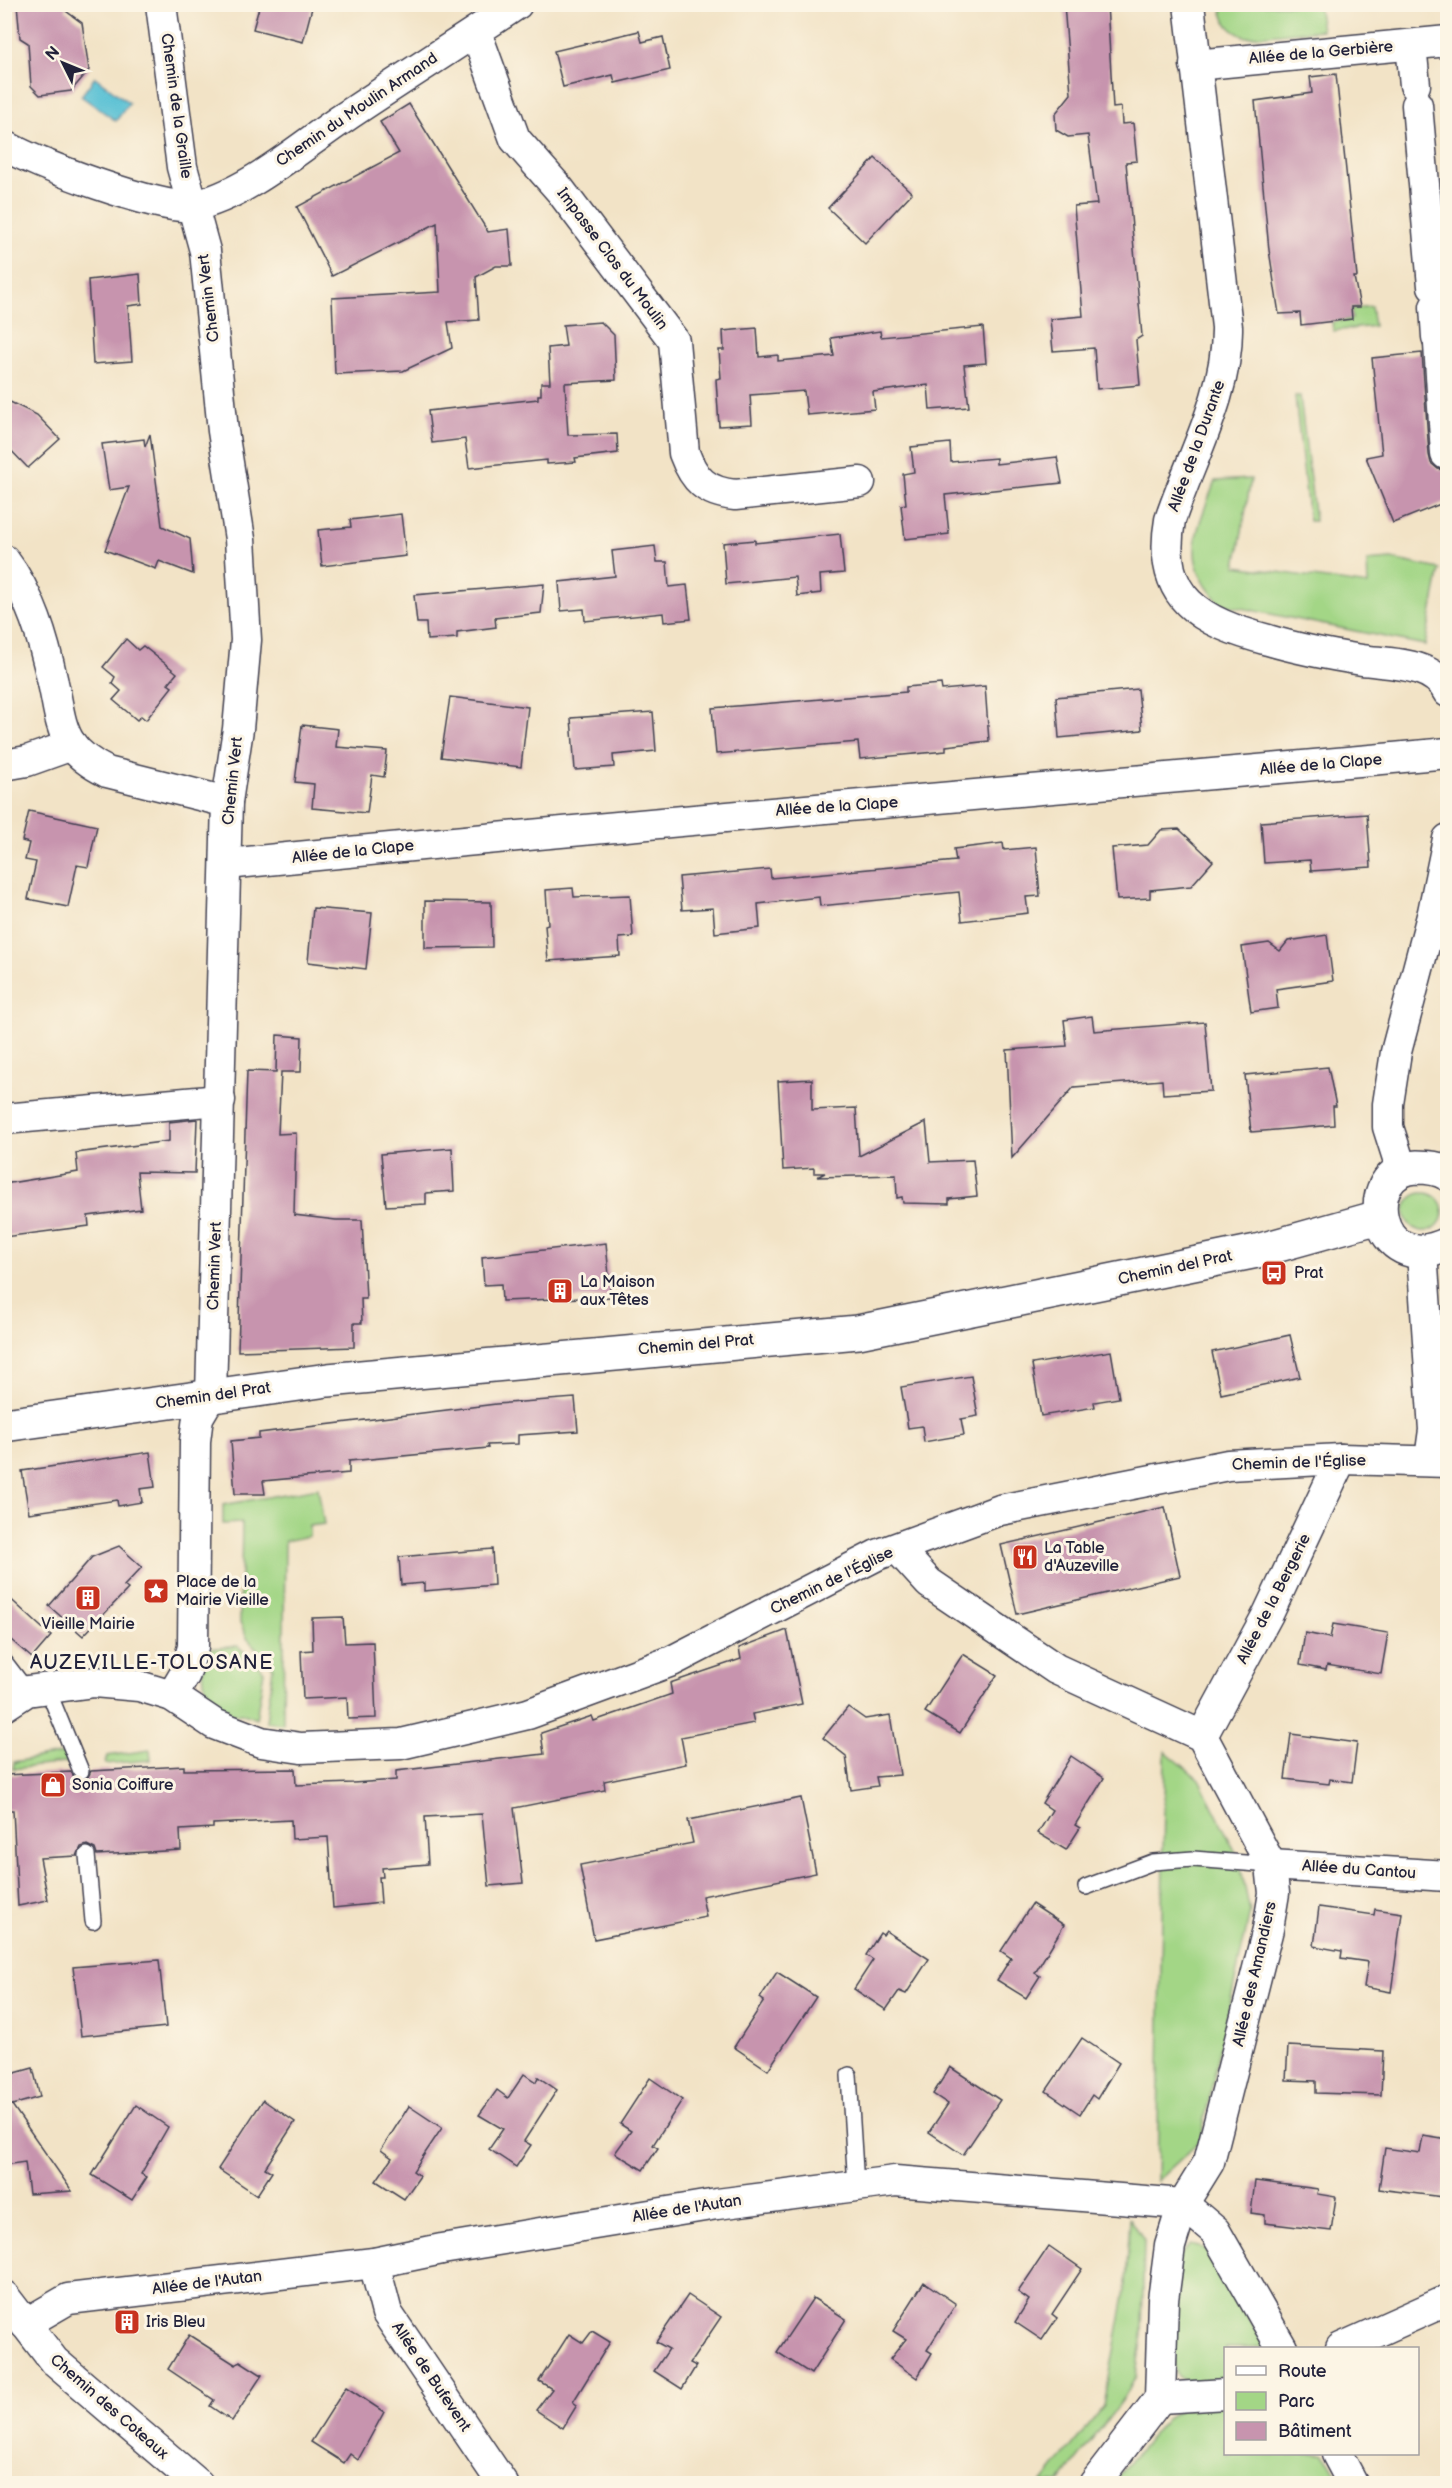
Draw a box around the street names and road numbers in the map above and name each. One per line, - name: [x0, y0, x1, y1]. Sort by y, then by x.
- street label: Chemin de la Graille: [156, 32, 196, 180]
- street label: Allée de la Gerbière: [1248, 37, 1394, 69]
- street label: Chemin du Moulin Armand: [273, 49, 441, 171]
- street label: Impasse Clos du Moulin: [552, 184, 672, 334]
- street label: Chemin Vert: [194, 253, 224, 343]
- street label: Allée de la Durante: [1164, 377, 1230, 514]
- street label: Chemin Vert: [219, 736, 247, 826]
- street label: Allée de la Clape: [1259, 750, 1383, 780]
- street label: Allée de la Clape: [775, 793, 899, 821]
- street label: Allée de la Clape: [291, 836, 416, 868]
- street label: Chemin Vert: [204, 1221, 226, 1311]
- street label: Chemin del Prat: [1116, 1247, 1234, 1289]
- street label: Chemin del Prat: [637, 1330, 755, 1360]
- street label: Chemin del Prat: [154, 1379, 272, 1413]
- street label: Chemin de l'Église: [1231, 1449, 1367, 1475]
- street label: Allée de la Bergerie: [1233, 1530, 1315, 1667]
- street label: Chemin de l'Église: [767, 1541, 897, 1619]
- street label: Allée du Cantou: [1301, 1857, 1417, 1883]
- street label: Allée des Amandiers: [1229, 1900, 1281, 2048]
- street label: Allée de l'Autan: [631, 2191, 743, 2227]
- street label: Allée de l'Autan: [151, 2267, 263, 2299]
- street label: Allée de Bufevent: [387, 2319, 475, 2435]
- street label: Chemin des Coteaux: [46, 2350, 172, 2464]

